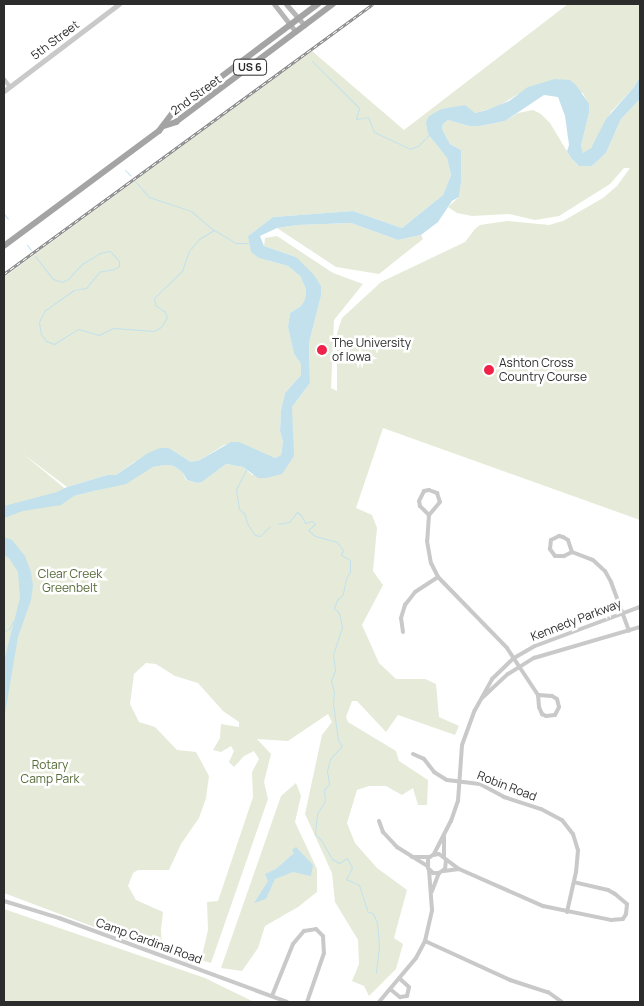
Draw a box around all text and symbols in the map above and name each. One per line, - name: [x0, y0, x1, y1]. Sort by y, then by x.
- street label: 5th Street: [28, 17, 82, 63]
- road number: US 6: [232, 58, 268, 76]
- street label: 2nd Street: [168, 72, 224, 118]
- place label: The University of Iowa: [332, 336, 411, 364]
- marker: The University of Iowa: [316, 344, 328, 356]
- place label: Ashton Cross Country Course: [499, 356, 587, 384]
- marker: Ashton Cross Country Course: [483, 364, 495, 376]
- park label: Clear Creek Greenbelt: [38, 567, 102, 595]
- street label: Kennedy Parkway: [529, 596, 623, 644]
- park label: Rotary Camp Park: [21, 758, 79, 786]
- street label: Robin Road: [475, 768, 539, 804]
- street label: Camp Cardinal Road: [94, 915, 204, 967]

